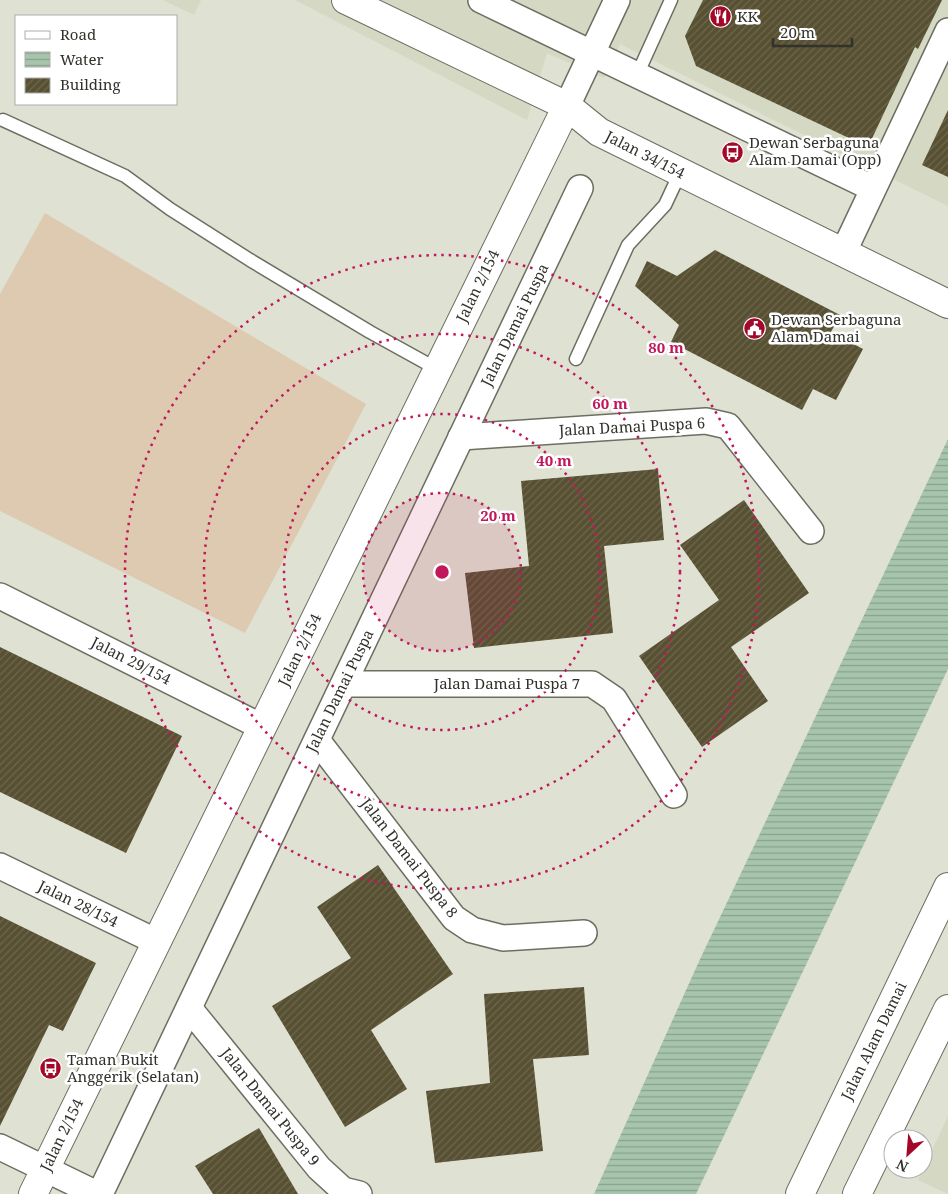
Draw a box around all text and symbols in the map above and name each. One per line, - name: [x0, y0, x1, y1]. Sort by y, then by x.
- restaurant icon: KK: [709, 5, 733, 29]
- place label: KK: [737, 6, 759, 26]
- legend: [15, 15, 178, 105]
- scale bar: [773, 15, 852, 47]
- text: 20 m: [780, 22, 815, 42]
- text: Road: [60, 24, 96, 44]
- text: Water: [60, 49, 103, 69]
- text: Building: [60, 74, 121, 94]
- street label: Jalan 34/154: [601, 125, 689, 183]
- place label: Dewan Serbaguna Alam Damai (Opp): [749, 132, 881, 169]
- bus stop icon: Dewan Serbaguna Alam Damai (Opp): [721, 140, 745, 164]
- street label: Jalan 2/154: [451, 245, 504, 326]
- street label: Jalan Damai Puspa: [475, 260, 552, 390]
- place label: Dewan Serbaguna Alam Damai: [771, 309, 902, 346]
- public building icon: Dewan Serbaguna Alam Damai: [743, 317, 767, 341]
- text: 80 m: [648, 337, 684, 357]
- text: 60 m: [592, 393, 628, 413]
- street label: Jalan Damai Puspa 6: [557, 412, 706, 440]
- text: 40 m: [536, 450, 572, 470]
- text: 20 m: [480, 505, 516, 525]
- centre of rings: [433, 563, 451, 581]
- street label: Jalan 2/154: [273, 609, 326, 690]
- street label: Jalan Damai Puspa: [300, 626, 377, 756]
- street label: Jalan 29/154: [87, 631, 175, 689]
- street label: Jalan Damai Puspa 7: [433, 673, 580, 693]
- street label: Jalan Damai Puspa 8: [356, 793, 463, 921]
- street label: Jalan 28/154: [34, 875, 122, 931]
- street label: Jalan Alam Damai: [835, 978, 910, 1104]
- street label: Jalan Damai Puspa 9: [216, 1042, 325, 1170]
- place label: Taman Bukit Anggerik (Selatan): [67, 1049, 199, 1086]
- bus stop icon: Taman Bukit Anggerik (Selatan): [39, 1057, 63, 1081]
- street label: Jalan 2/154: [35, 1094, 88, 1175]
- north arrow: [883, 1129, 933, 1179]
- text: N: [893, 1155, 911, 1177]

